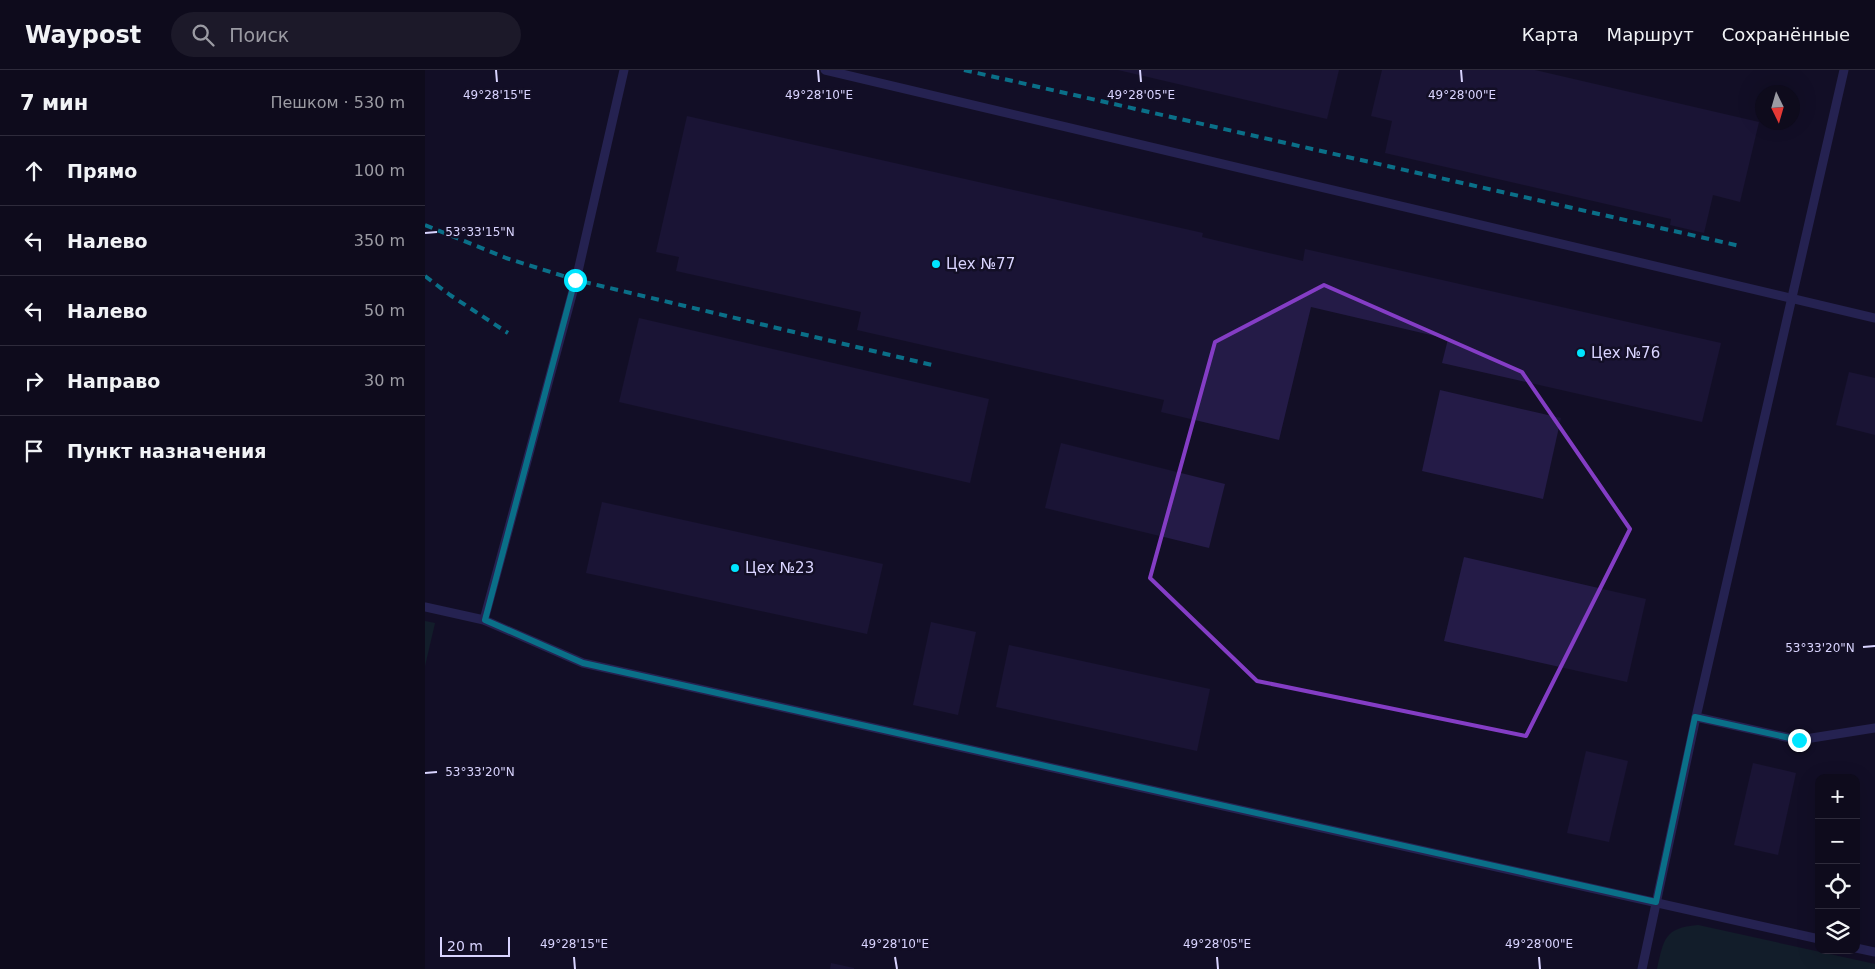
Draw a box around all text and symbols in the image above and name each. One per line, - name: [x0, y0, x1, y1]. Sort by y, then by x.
- search box: [171, 12, 521, 57]
- text: Waypost: [25, 21, 141, 49]
- icon: search: [189, 21, 217, 49]
- text: Поиск: [229, 24, 289, 46]
- text: Карта: [1522, 24, 1579, 45]
- text: Маршрут: [1607, 24, 1694, 45]
- text: Сохранённые: [1722, 24, 1850, 45]
- north arrow: [1755, 85, 1800, 130]
- text: 49°28'15"E: [463, 88, 531, 102]
- text: 49°28'10"E: [785, 88, 853, 102]
- text: 49°28'05"E: [1107, 88, 1175, 102]
- text: 49°28'00"E: [1428, 88, 1496, 102]
- text: 7 мин: [20, 91, 88, 115]
- text: Пешком · 530 m: [270, 93, 405, 112]
- icon: ahead: [20, 157, 48, 185]
- text: Прямо: [67, 160, 137, 182]
- text: 100 m: [354, 161, 405, 180]
- text: 53°33'15"N: [445, 225, 515, 239]
- icon: left: [20, 227, 48, 255]
- text: Налево: [67, 230, 148, 252]
- text: 350 m: [354, 231, 405, 250]
- place label: Цех №77: [946, 255, 1015, 273]
- marker: Цех №77: [930, 258, 942, 270]
- route start: [564, 269, 587, 292]
- icon: left: [20, 297, 48, 325]
- text: Налево: [67, 300, 148, 322]
- text: 50 m: [364, 301, 405, 320]
- place label: Цех №76: [1591, 344, 1660, 362]
- marker: Цех №76: [1575, 347, 1587, 359]
- icon: right: [20, 367, 48, 395]
- text: Направо: [67, 370, 160, 392]
- text: 30 m: [364, 371, 405, 390]
- icon: arrive: [20, 437, 48, 465]
- text: Пункт назначения: [67, 440, 266, 462]
- place label: Цех №23: [745, 559, 814, 577]
- marker: Цех №23: [729, 562, 741, 574]
- text: 53°33'20"N: [1785, 641, 1855, 655]
- route end: [1788, 729, 1811, 752]
- text: 53°33'20"N: [445, 765, 515, 779]
- map controls: [1815, 774, 1860, 954]
- button: +: [1815, 774, 1860, 819]
- button: −: [1815, 819, 1860, 864]
- button: locate: [1815, 864, 1860, 909]
- button: layers: [1815, 909, 1860, 954]
- scale bar: [440, 934, 510, 957]
- text: 49°28'15"E: [540, 937, 608, 951]
- text: 49°28'10"E: [861, 937, 929, 951]
- text: 49°28'05"E: [1183, 937, 1251, 951]
- text: 49°28'00"E: [1505, 937, 1573, 951]
- text: 20 m: [447, 938, 483, 954]

